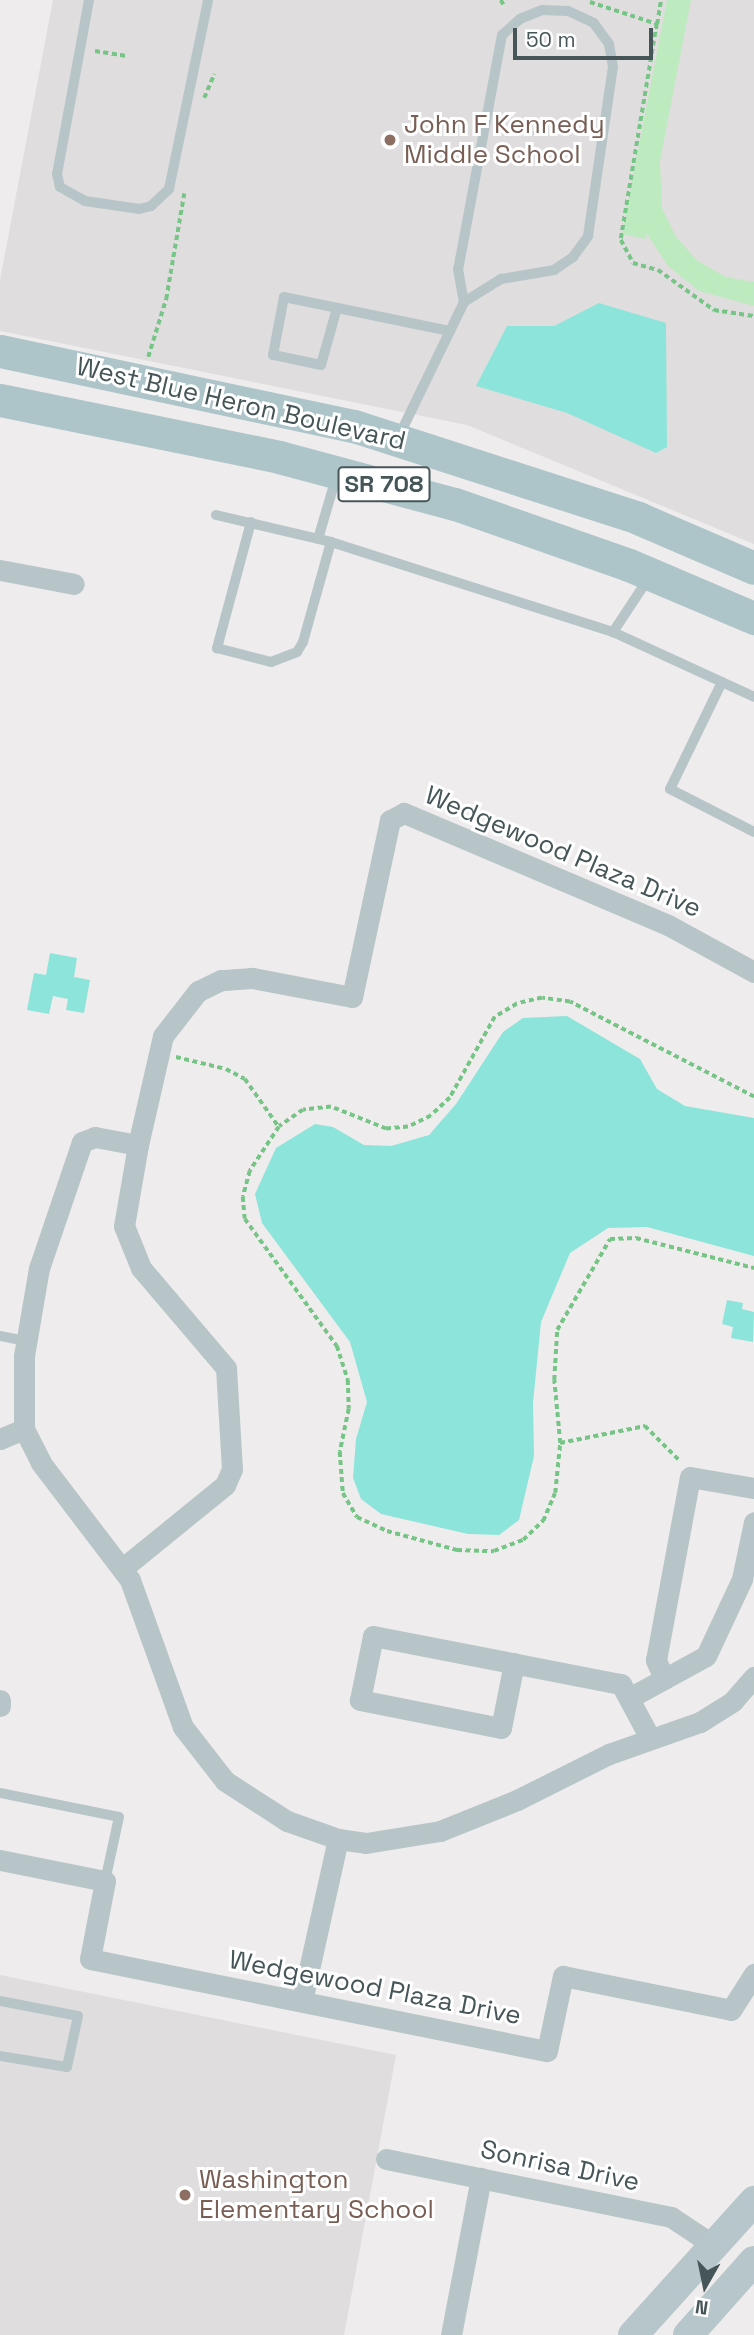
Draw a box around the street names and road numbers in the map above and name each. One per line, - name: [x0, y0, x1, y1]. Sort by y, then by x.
- street label: West Blue Heron Boulevard: [73, 351, 409, 457]
- road number: SR 708: [337, 463, 431, 504]
- street label: Wedgewood Plaza Drive: [420, 780, 706, 924]
- street label: Wedgewood Plaza Drive: [226, 1944, 524, 2032]
- street label: Sonrisa Drive: [478, 2134, 642, 2198]

